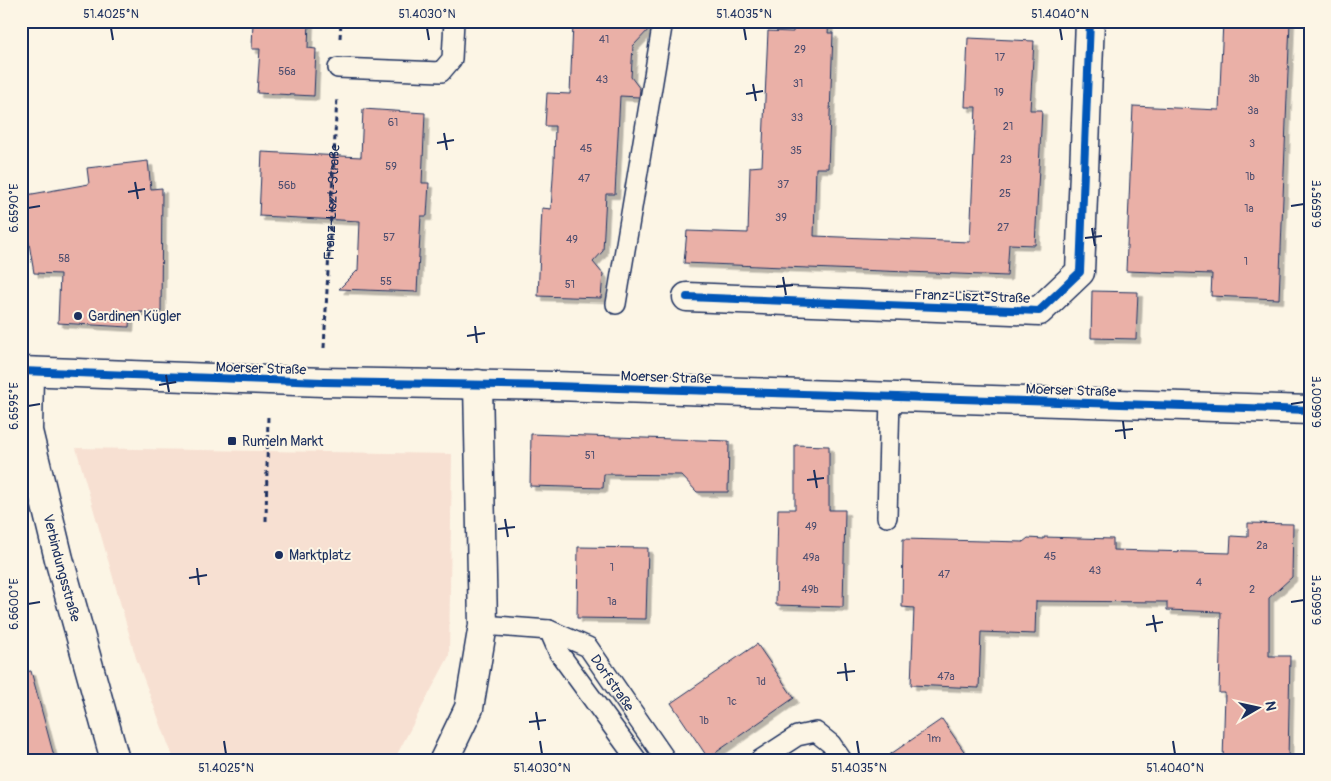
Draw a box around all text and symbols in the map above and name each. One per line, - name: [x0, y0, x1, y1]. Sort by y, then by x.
- text: 51.4025°N: [83, 7, 139, 22]
- text: 51.4030°N: [398, 7, 456, 22]
- text: 51.4035°N: [716, 7, 772, 22]
- text: 51.4040°N: [1031, 7, 1089, 22]
- house number: 41: [599, 33, 609, 46]
- house number: 29: [794, 43, 806, 56]
- house number: 17: [995, 51, 1005, 64]
- house number: 56a: [278, 65, 296, 78]
- house number: 3b: [1248, 72, 1260, 85]
- house number: 43: [596, 73, 608, 86]
- house number: 31: [793, 77, 803, 90]
- house number: 19: [994, 86, 1004, 99]
- house number: 3a: [1247, 104, 1259, 117]
- house number: 33: [791, 111, 803, 124]
- house number: 61: [388, 116, 398, 129]
- house number: 21: [1003, 120, 1013, 133]
- house number: 3: [1249, 137, 1255, 150]
- house number: 45: [580, 142, 592, 155]
- street label: Franz-Liszt-Straße: [321, 144, 344, 261]
- house number: 35: [790, 144, 802, 157]
- house number: 23: [1000, 153, 1012, 166]
- house number: 59: [385, 160, 397, 173]
- house number: 1b: [1245, 170, 1255, 183]
- house number: 47: [578, 172, 590, 185]
- house number: 37: [777, 178, 789, 191]
- house number: 56b: [278, 179, 296, 192]
- text: 6.6595°E: [1310, 180, 1325, 228]
- text: 6.6590°E: [7, 184, 22, 232]
- house number: 25: [999, 187, 1011, 200]
- house number: 1a: [1244, 202, 1254, 215]
- house number: 39: [775, 211, 787, 224]
- house number: 27: [997, 221, 1009, 234]
- house number: 57: [383, 231, 395, 244]
- house number: 49: [566, 233, 578, 246]
- house number: 58: [58, 252, 70, 265]
- house number: 1: [1244, 255, 1248, 268]
- house number: 55: [380, 275, 392, 288]
- house number: 51: [565, 278, 575, 291]
- street label: Franz-Liszt-Straße: [914, 286, 1030, 307]
- place label: Gardinen Kügler: [88, 308, 181, 325]
- marker: Gardinen Kügler: [72, 310, 84, 322]
- street label: Moerser Straße: [215, 358, 307, 379]
- street label: Moerser Straße: [620, 367, 712, 388]
- text: 6.6600°E: [1310, 376, 1325, 428]
- street label: Moerser Straße: [1025, 380, 1117, 401]
- text: 6.6595°E: [7, 382, 22, 430]
- place label: Rumeln Markt: [242, 433, 324, 450]
- marker: Rumeln Markt: [226, 435, 238, 447]
- house number: 51: [585, 449, 595, 462]
- street label: Verbindungsstraße: [39, 512, 84, 624]
- house number: 49: [805, 520, 817, 533]
- house number: 2a: [1256, 539, 1268, 552]
- place label: Marktplatz: [289, 547, 351, 564]
- marker: Marktplatz: [273, 549, 285, 561]
- house number: 45: [1044, 550, 1056, 563]
- house number: 49a: [802, 551, 820, 564]
- house number: 1: [610, 561, 614, 574]
- house number: 43: [1089, 564, 1101, 577]
- house number: 47: [938, 568, 950, 581]
- text: 6.6605°E: [1310, 575, 1325, 625]
- house number: 4: [1196, 576, 1203, 589]
- text: 6.6600°E: [7, 578, 22, 630]
- house number: 49b: [801, 583, 819, 596]
- house number: 2: [1249, 583, 1255, 596]
- house number: 1a: [607, 595, 617, 608]
- street label: Dorfstraße: [587, 651, 638, 715]
- house number: 47a: [937, 670, 955, 683]
- house number: 1d: [756, 675, 766, 688]
- north arrow: [1234, 684, 1284, 734]
- house number: 1c: [727, 695, 737, 708]
- text: N: [1261, 700, 1279, 712]
- house number: 1b: [699, 714, 709, 727]
- house number: 1m: [927, 732, 941, 745]
- text: 51.4025°N: [198, 761, 254, 776]
- text: 51.4030°N: [513, 761, 571, 776]
- text: 51.4035°N: [831, 761, 887, 776]
- text: 51.4040°N: [1146, 761, 1204, 776]

